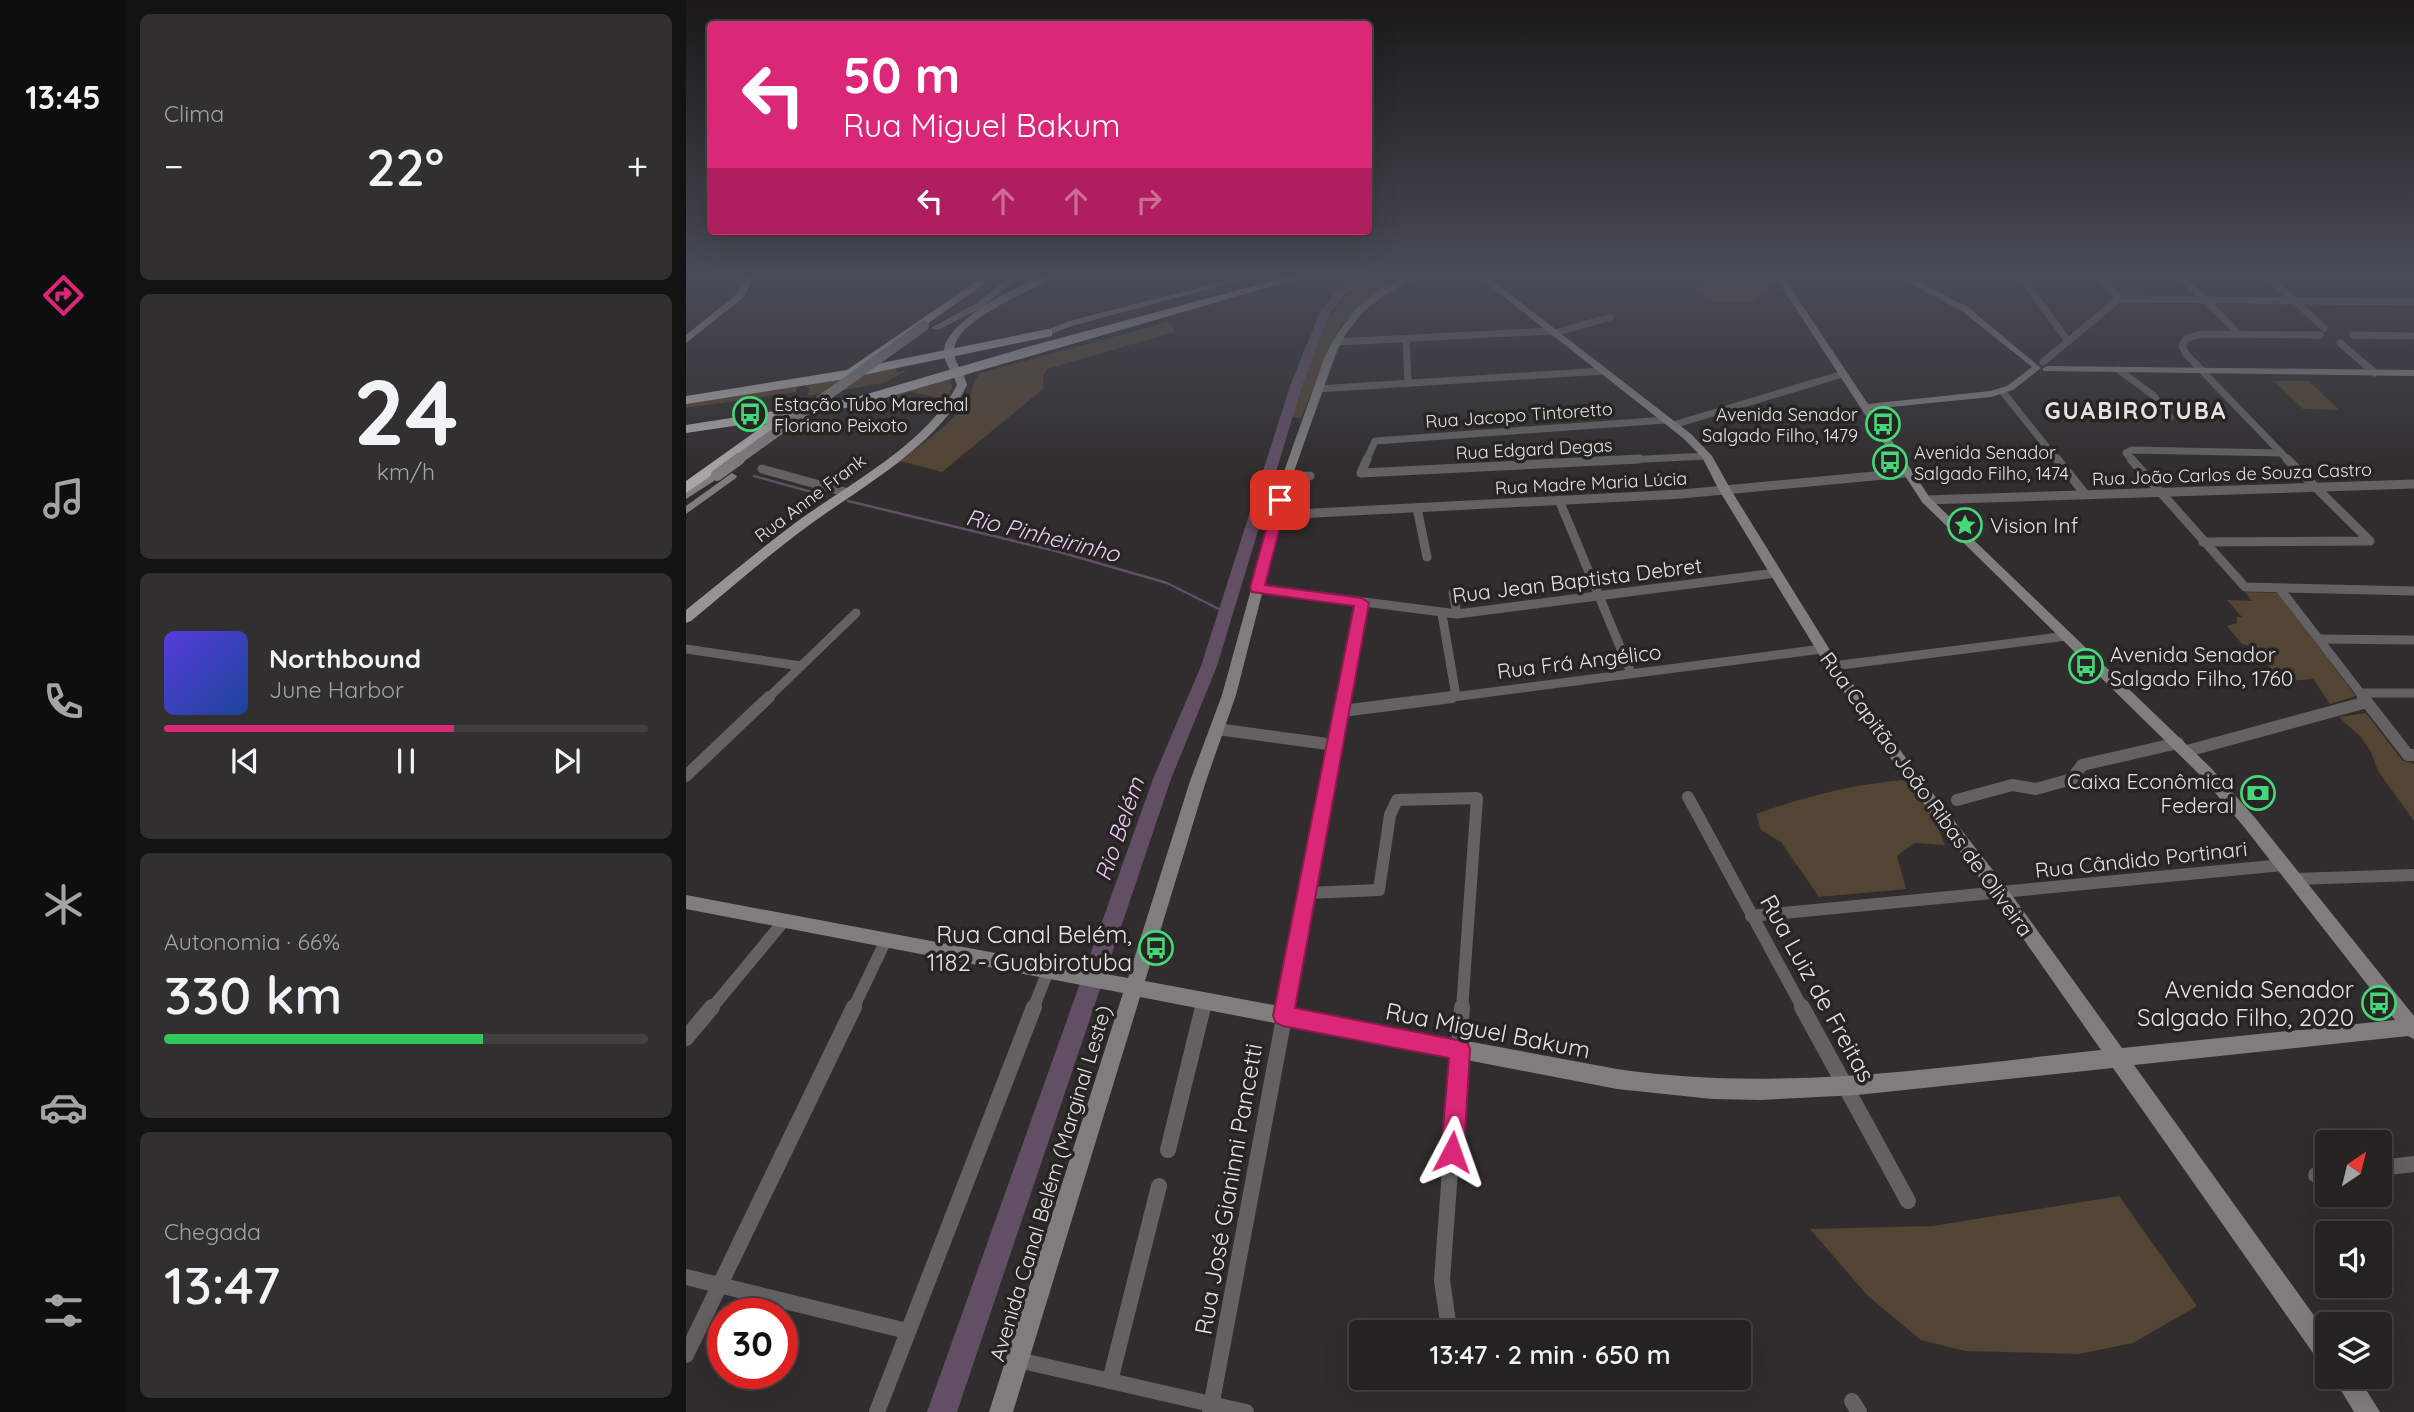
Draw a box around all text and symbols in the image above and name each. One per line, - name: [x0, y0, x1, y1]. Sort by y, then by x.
- text: 50 m: [843, 44, 960, 105]
- icon: left: [728, 49, 819, 140]
- text: 13:45: [25, 77, 101, 117]
- text: Clima: [164, 99, 224, 128]
- text: Rua Miguel Bakum: [843, 105, 1120, 145]
- text: 22°: [366, 134, 444, 199]
- text: −: [164, 142, 184, 190]
- text: +: [627, 142, 648, 190]
- icon: left: [911, 182, 949, 220]
- icon: ahead: [984, 182, 1022, 220]
- icon: ahead: [1057, 182, 1095, 220]
- icon: right: [1130, 182, 1168, 220]
- icon: directions: [39, 271, 88, 320]
- text: 24: [353, 354, 459, 468]
- place label: Estação Tubo Marechal Floriano Peixoto: [774, 393, 968, 437]
- bus stop icon: Estação Tubo Marechal Floriano Peixoto: [731, 395, 769, 433]
- district label: GUABIROTUBA: [2044, 396, 2228, 425]
- street label: Rua Jacopo Tintoretto: [1425, 397, 1613, 433]
- place label: Avenida Senador Salgado Filho, 1479: [1702, 403, 1858, 447]
- bus stop icon: Avenida Senador Salgado Filho, 1479: [1864, 405, 1902, 443]
- street label: Rua Edgard Degas: [1455, 433, 1613, 465]
- place label: Avenida Senador Salgado Filho, 1474: [1914, 441, 2069, 485]
- bus stop icon: Avenida Senador Salgado Filho, 1474: [1871, 443, 1909, 481]
- street label: Rua Anne Frank: [750, 449, 870, 547]
- text: km/h: [377, 457, 435, 486]
- street label: Rua João Carlos de Souza Castro: [2092, 458, 2372, 490]
- street label: Rua Madre Maria Lúcia: [1494, 466, 1688, 500]
- pin: [1250, 470, 1310, 530]
- icon: music: [39, 474, 88, 523]
- icon: arrive: [1261, 481, 1299, 519]
- water label: Rio Pinheirinho: [963, 502, 1124, 568]
- place icon: Vision Inf: [1946, 506, 1984, 544]
- place label: Vision Inf: [1990, 512, 2079, 538]
- street label: Rua Jean Baptista Debret: [1451, 552, 1703, 608]
- street label: Rua Frá Angélico: [1495, 638, 1663, 684]
- place label: Avenida Senador Salgado Filho, 1760: [2110, 641, 2293, 691]
- text: Northbound: [269, 642, 421, 675]
- street label: Rua Capitão João Ribas de Oliveira: [1815, 647, 2039, 941]
- bus stop icon: Avenida Senador Salgado Filho, 1760: [2067, 647, 2105, 685]
- text: June Harbor: [269, 675, 404, 704]
- icon: phone: [39, 677, 88, 726]
- icon: previous: [226, 742, 264, 780]
- icon: pause: [387, 742, 425, 780]
- icon: next: [548, 742, 586, 780]
- place label: Caixa Econômica Federal: [2067, 768, 2234, 818]
- water label: Rio Belém: [1088, 773, 1151, 885]
- bank icon: Caixa Econômica Federal: [2239, 774, 2277, 812]
- street label: Rua Cândido Portinari: [2034, 835, 2248, 883]
- icon: climate: [39, 880, 88, 929]
- street label: Rua Luiz de Freitas: [1754, 889, 1882, 1087]
- place label: Rua Canal Belém, 1182 - Guabirotuba: [927, 919, 1132, 977]
- text: Autonomia · 66%: [164, 927, 340, 956]
- bus stop icon: Rua Canal Belém, 1182 - Guabirotuba: [1137, 929, 1175, 967]
- text: 330 km: [164, 962, 342, 1027]
- place label: Avenida Senador Salgado Filho, 2020: [2137, 974, 2354, 1032]
- bus stop icon: Avenida Senador Salgado Filho, 2020: [2360, 984, 2398, 1022]
- street label: Rua Miguel Bakum: [1383, 995, 1593, 1065]
- street label: Avenida Canal Belém (Marginal Leste): [983, 1002, 1117, 1364]
- street label: Rua José Gianinni Pancetti: [1188, 1041, 1268, 1337]
- icon: car: [39, 1083, 88, 1132]
- position arrow: [1415, 1115, 1489, 1189]
- north arrow: [2315, 1130, 2392, 1208]
- map controls: [2315, 1130, 2392, 1389]
- text: Chegada: [164, 1217, 261, 1246]
- button: sound: [2315, 1221, 2392, 1298]
- text: 13:47: [164, 1252, 280, 1317]
- icon: filters: [39, 1286, 88, 1335]
- speed limit sign: 30: [707, 1298, 798, 1389]
- button: layers: [2315, 1312, 2392, 1389]
- text: 13:47 · 2 min · 650 m: [1429, 1338, 1671, 1371]

